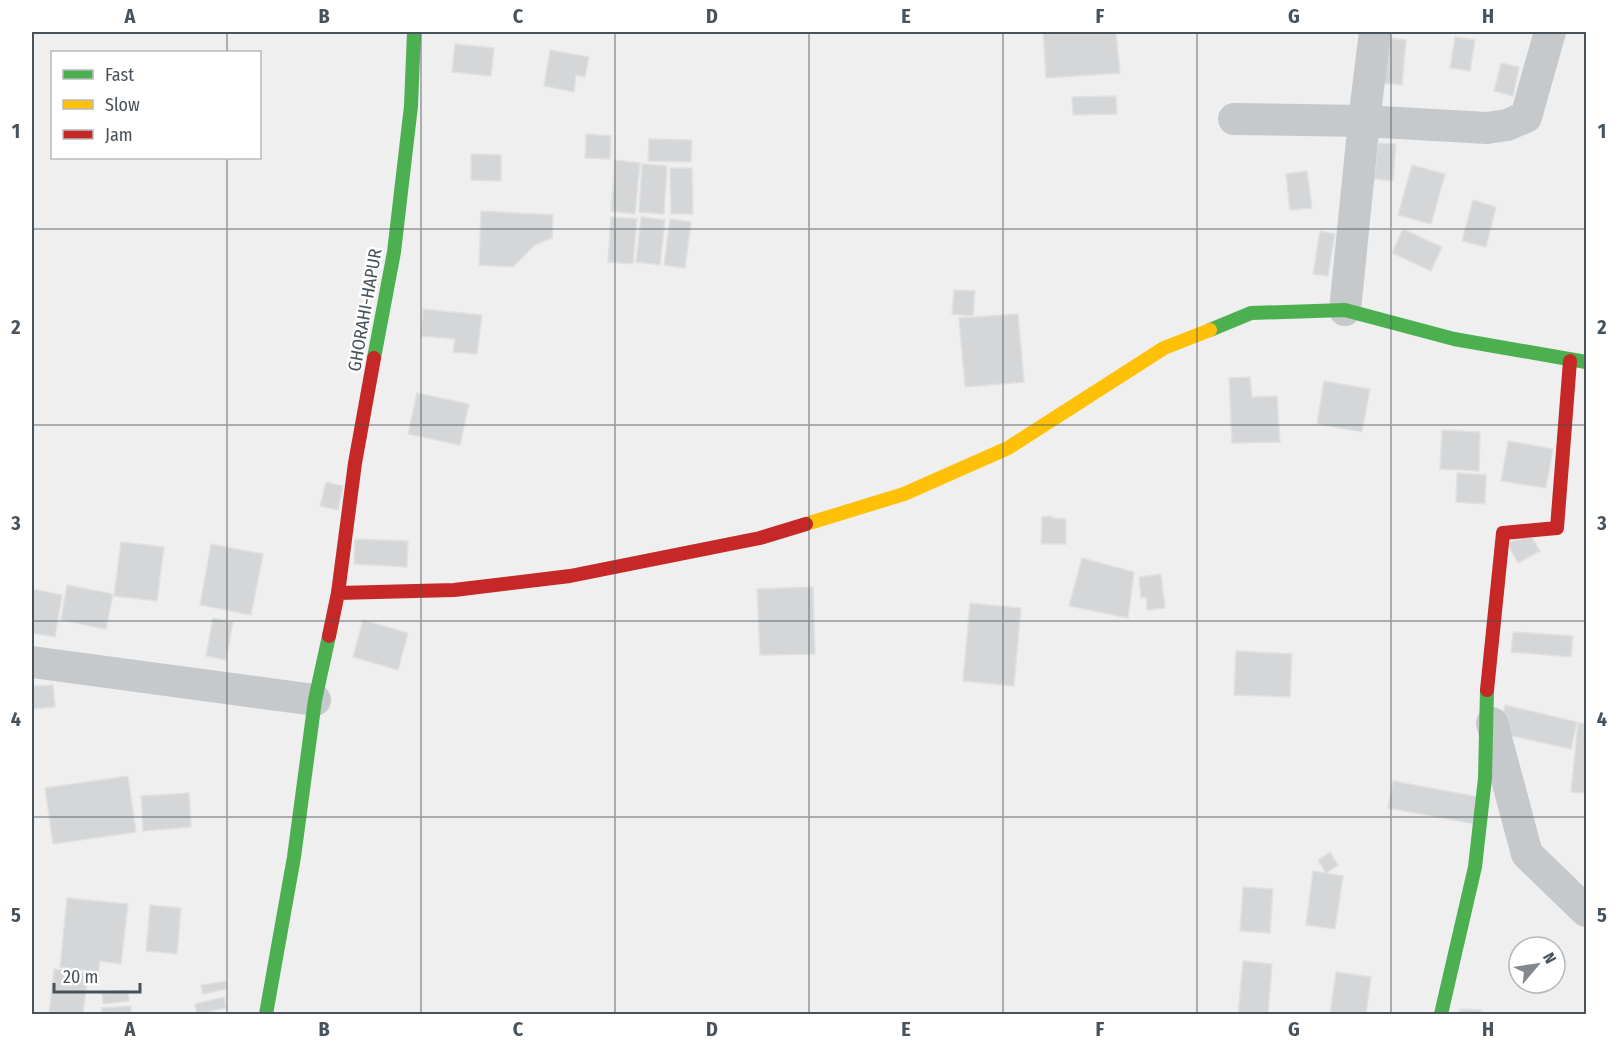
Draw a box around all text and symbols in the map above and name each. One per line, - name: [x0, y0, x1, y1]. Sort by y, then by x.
- text: A: [124, 4, 137, 28]
- text: B: [318, 4, 330, 28]
- text: C: [513, 4, 524, 28]
- text: D: [706, 4, 718, 28]
- text: E: [901, 4, 911, 28]
- text: F: [1096, 4, 1105, 28]
- text: G: [1288, 4, 1300, 28]
- text: H: [1482, 4, 1494, 28]
- legend: [51, 51, 261, 159]
- text: Fast: [105, 64, 134, 86]
- text: Slow: [105, 94, 140, 116]
- text: 1: [12, 119, 20, 143]
- text: 1: [1598, 119, 1606, 143]
- text: Jam: [105, 124, 133, 146]
- street label: GHORAHI-HAPUR: [343, 247, 387, 373]
- text: 2: [10, 315, 21, 339]
- text: 2: [1596, 315, 1607, 339]
- text: 3: [10, 511, 21, 535]
- text: 3: [1596, 511, 1607, 535]
- text: 4: [11, 707, 21, 731]
- text: 4: [1597, 707, 1607, 731]
- text: 5: [11, 903, 21, 927]
- text: 5: [1597, 903, 1607, 927]
- north arrow: [1507, 935, 1567, 995]
- text: N: [1539, 949, 1560, 967]
- scale bar: [54, 956, 140, 994]
- text: 20 m: [63, 966, 98, 988]
- text: A: [124, 1017, 137, 1041]
- text: B: [318, 1017, 330, 1041]
- text: C: [513, 1017, 524, 1041]
- text: D: [706, 1017, 718, 1041]
- text: E: [901, 1017, 911, 1041]
- text: F: [1096, 1017, 1105, 1041]
- text: G: [1288, 1017, 1300, 1041]
- text: H: [1482, 1017, 1494, 1041]

